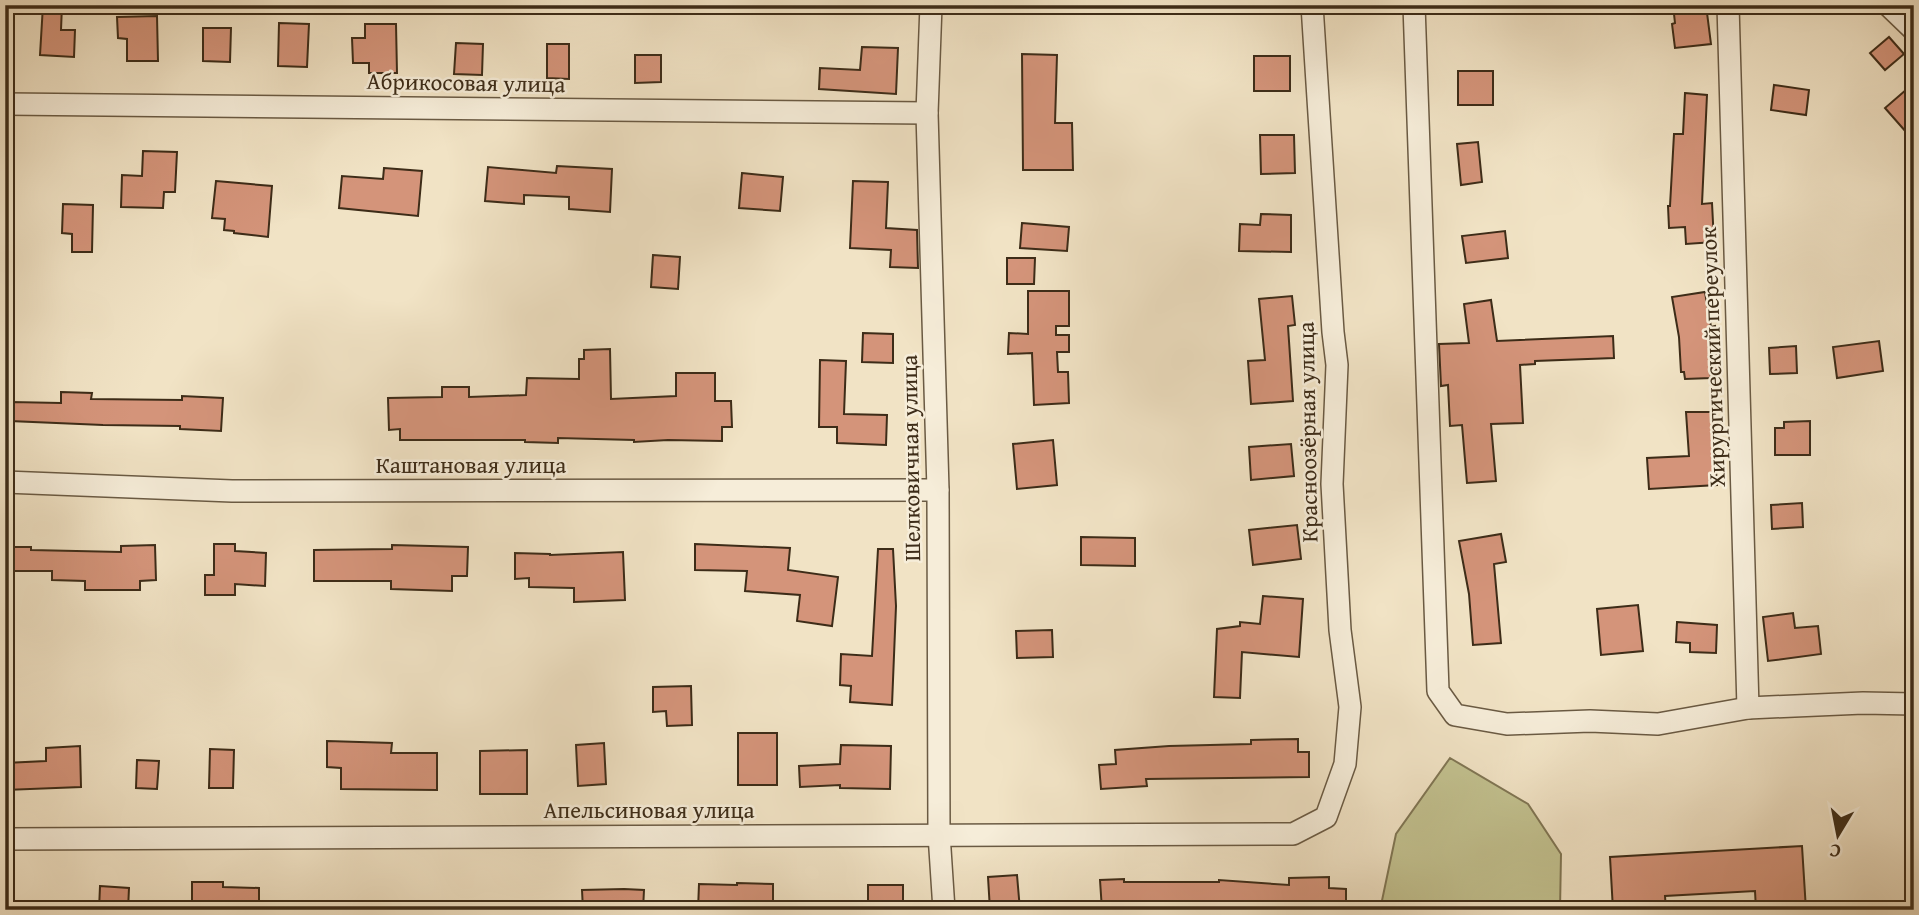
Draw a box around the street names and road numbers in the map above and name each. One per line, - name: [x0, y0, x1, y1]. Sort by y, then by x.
- street label: Абрикосовая улица: [366, 64, 566, 100]
- street label: Хирургический переулок: [1691, 226, 1733, 488]
- street label: Красноозёрная улица: [1289, 321, 1325, 543]
- street label: Шелковичная улица: [892, 354, 928, 562]
- street label: Каштановая улица: [376, 448, 566, 481]
- street label: Апельсиновая улица: [543, 793, 755, 826]

